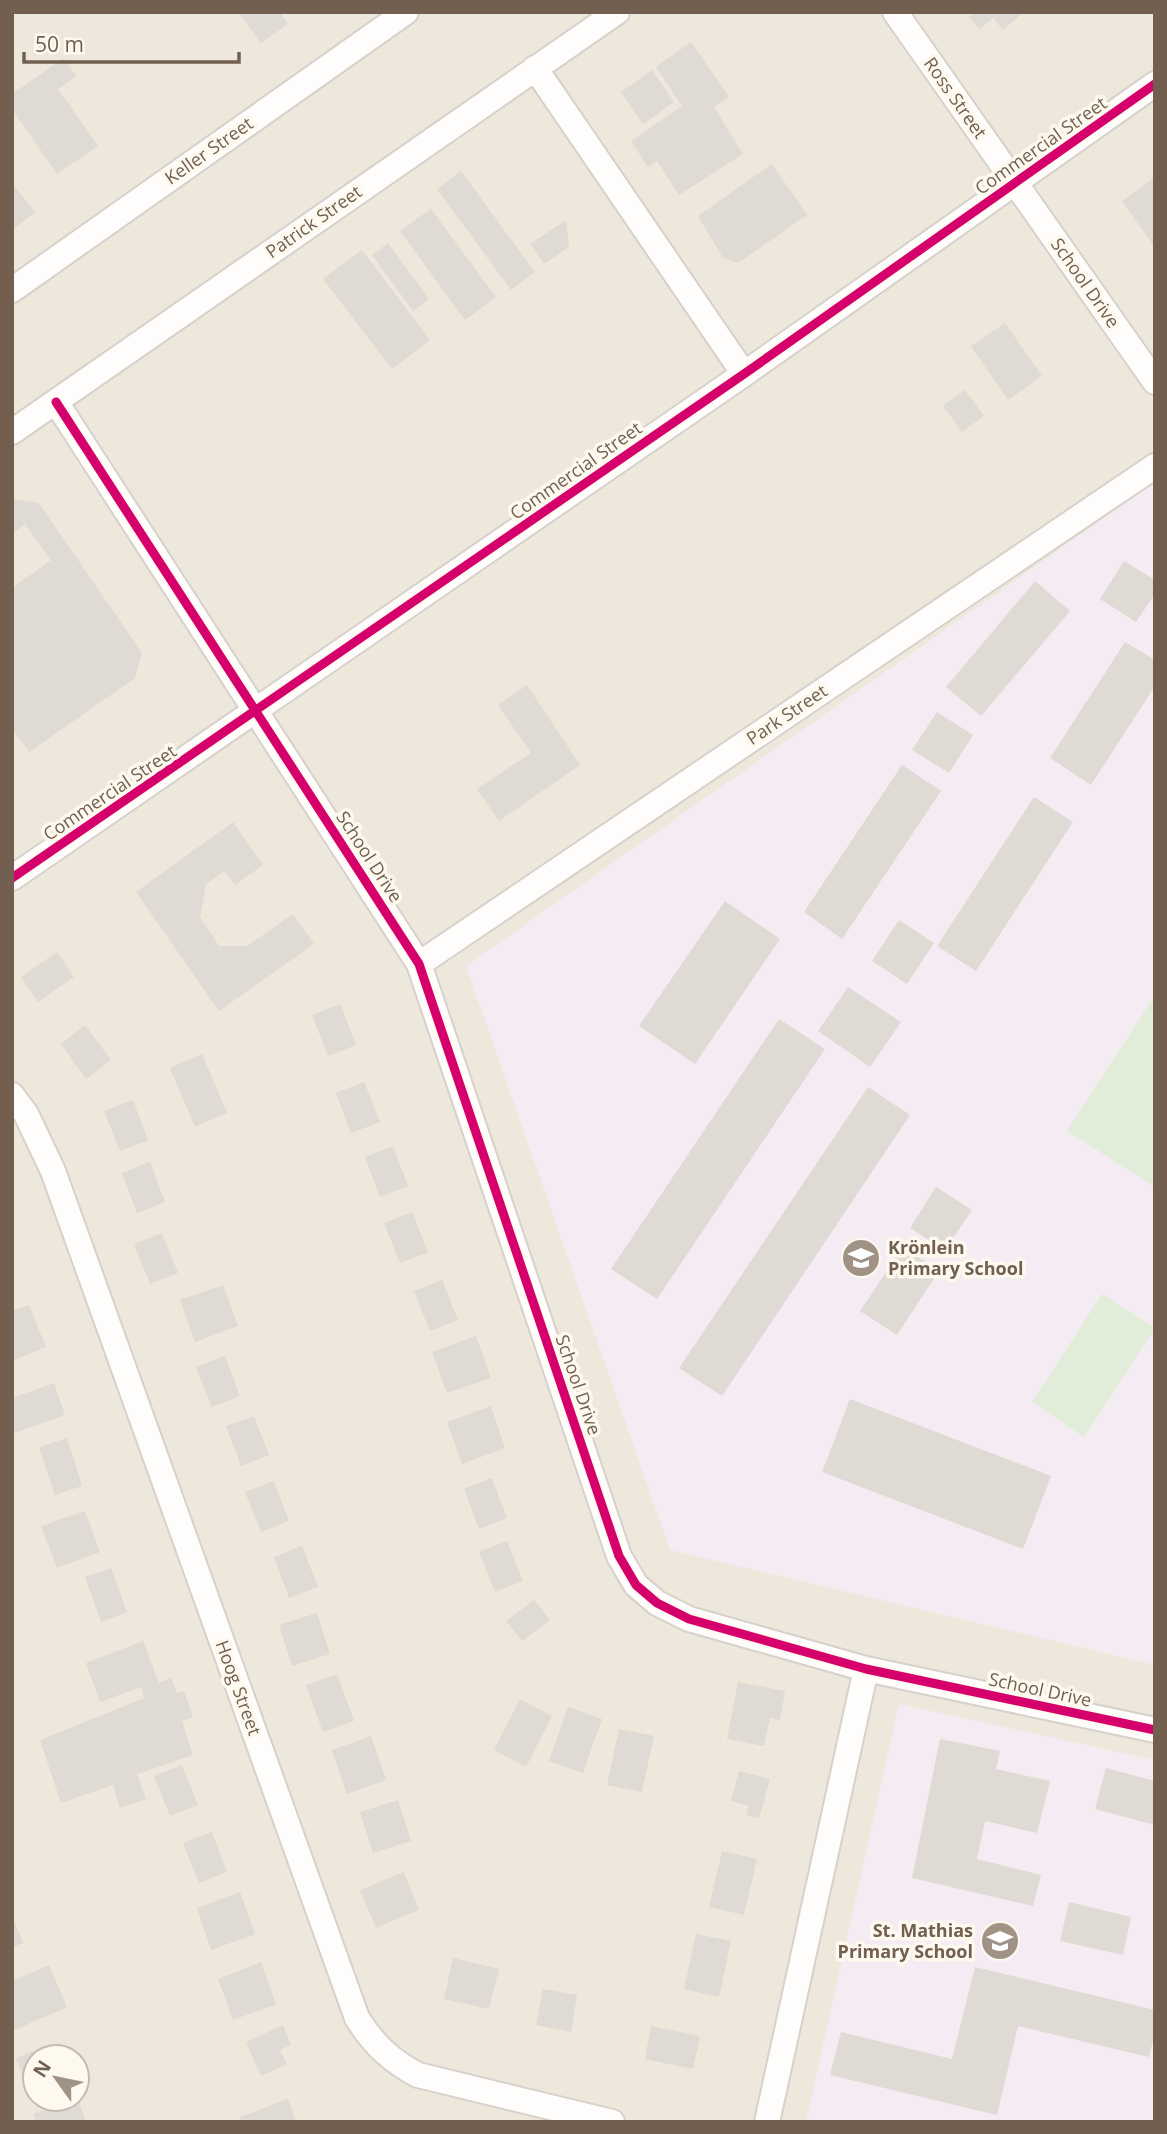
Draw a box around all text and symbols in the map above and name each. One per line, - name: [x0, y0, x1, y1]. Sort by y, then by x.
- scale bar: [24, 21, 240, 65]
- text: 50 m: [35, 30, 84, 58]
- street label: Ross Street: [919, 52, 993, 143]
- street label: Commercial Street: [970, 91, 1111, 200]
- street label: Keller Street: [160, 111, 257, 189]
- street label: Patrick Street: [261, 179, 366, 263]
- street label: School Drive: [1046, 233, 1126, 332]
- street label: Commercial Street: [505, 416, 646, 525]
- street label: Park Street: [741, 678, 832, 750]
- street label: Commercial Street: [38, 739, 181, 846]
- street label: School Drive: [331, 806, 408, 907]
- place label: Krönlein Primary School: [888, 1235, 1023, 1280]
- school or university icon: Krönlein Primary School: [840, 1237, 882, 1279]
- street label: School Drive: [551, 1331, 607, 1438]
- street label: Hoog Street: [211, 1637, 267, 1739]
- street label: School Drive: [987, 1666, 1094, 1712]
- place label: St. Mathias Primary School: [838, 1918, 973, 1963]
- school or university icon: St. Mathias Primary School: [979, 1920, 1021, 1962]
- north arrow: [21, 2043, 91, 2113]
- text: N: [27, 2055, 57, 2082]

